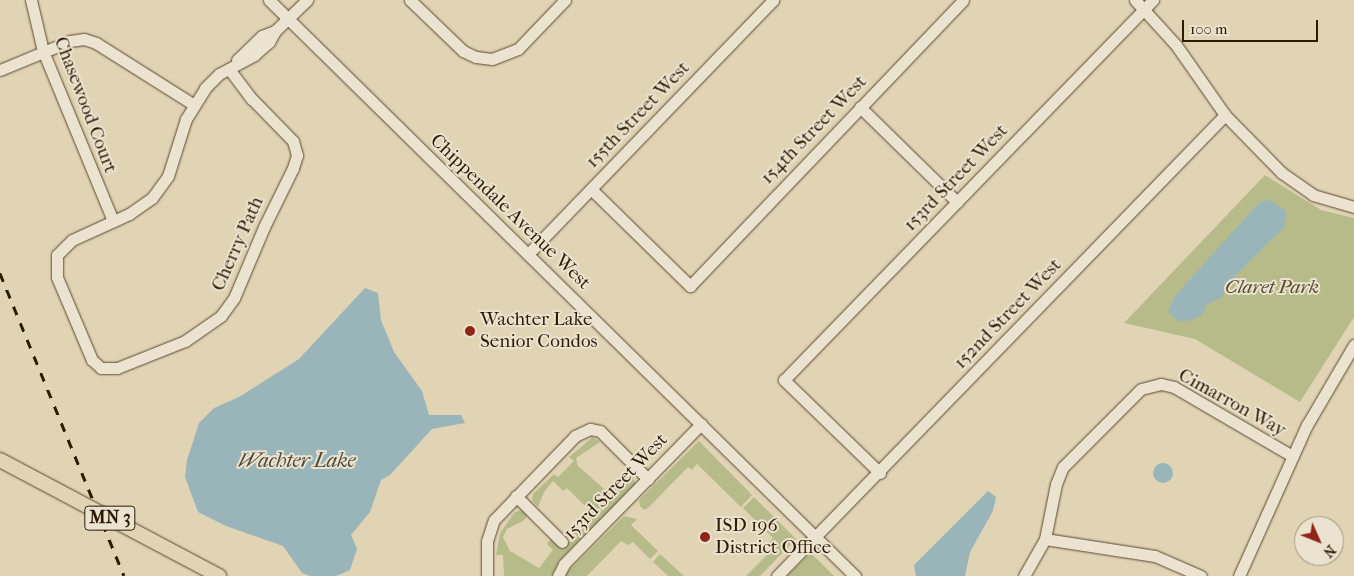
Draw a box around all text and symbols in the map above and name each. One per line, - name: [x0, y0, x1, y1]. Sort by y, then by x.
- scale bar: [1184, 10, 1320, 42]
- text: 100 m: [1190, 20, 1228, 38]
- street label: Chasewood Court: [49, 34, 121, 176]
- street label: 155th Street West: [581, 57, 695, 173]
- street label: 154th Street West: [756, 71, 872, 189]
- street label: 153rd Street West: [899, 120, 1013, 236]
- street label: Chippendale Avenue West: [425, 130, 595, 294]
- street label: Cherry Path: [207, 193, 269, 295]
- street label: 152nd Street West: [949, 254, 1067, 374]
- park label: Claret Park: [1225, 277, 1319, 299]
- place label: Wachter Lake Senior Condos: [480, 309, 598, 353]
- marker: Wachter Lake Senior Condos: [464, 325, 476, 337]
- street label: Cimarron Way: [1174, 364, 1290, 442]
- street label: 153rd Street West: [559, 429, 673, 545]
- water label: Wachter Lake: [238, 448, 356, 472]
- road number: MN 3: [84, 502, 136, 534]
- place label: ISD 196 District Office: [715, 515, 831, 559]
- north arrow: [1294, 516, 1344, 566]
- marker: ISD 196 District Office: [699, 531, 711, 543]
- text: N: [1320, 541, 1339, 561]

